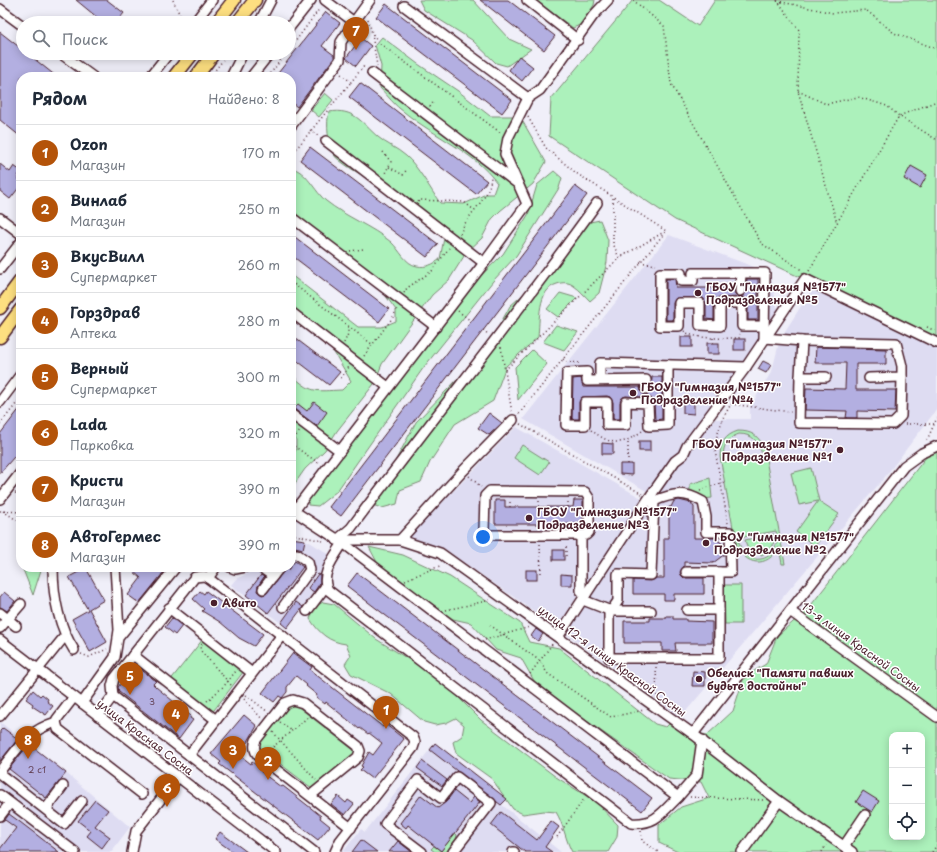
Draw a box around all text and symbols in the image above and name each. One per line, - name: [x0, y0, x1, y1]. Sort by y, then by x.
- search box: [16, 16, 296, 60]
- pin: 7: [343, 17, 369, 50]
- icon: search: [30, 27, 52, 49]
- text: Поиск: [62, 27, 108, 50]
- text: Рядом: [32, 85, 87, 111]
- text: Найдено: 8: [208, 89, 280, 108]
- text: Ozon: [70, 132, 108, 155]
- text: 1: [42, 143, 48, 162]
- text: 170 m: [242, 143, 280, 162]
- text: Магазин: [70, 155, 126, 174]
- text: Винлаб: [70, 188, 127, 211]
- text: 2: [40, 199, 50, 218]
- text: 250 m: [238, 199, 280, 218]
- text: Магазин: [70, 211, 126, 230]
- text: ВкусВилл: [70, 244, 145, 267]
- text: 3: [41, 255, 49, 274]
- text: 260 m: [238, 255, 280, 274]
- text: Супермаркет: [70, 267, 157, 286]
- place label: ГБОУ "Гимназия №1577" Подразделение №5: [706, 278, 846, 308]
- marker: ГБОУ "Гимназия №1577" Подразделение №5: [693, 288, 703, 298]
- text: Горздрав: [70, 300, 140, 323]
- text: 4: [41, 311, 49, 330]
- text: 280 m: [238, 311, 280, 330]
- text: Аптека: [70, 323, 117, 342]
- text: Верный: [70, 356, 129, 379]
- text: 5: [41, 367, 49, 386]
- text: 300 m: [236, 367, 280, 386]
- place label: ГБОУ "Гимназия №1577" Подразделение №4: [641, 378, 781, 408]
- text: Супермаркет: [70, 379, 157, 398]
- marker: ГБОУ "Гимназия №1577" Подразделение №4: [628, 388, 638, 398]
- text: Lada: [70, 412, 108, 435]
- text: 6: [40, 423, 50, 442]
- text: 320 m: [238, 423, 280, 442]
- text: Парковка: [70, 435, 134, 454]
- place label: ГБОУ "Гимназия №1577" Подразделение №1: [692, 435, 832, 465]
- marker: ГБОУ "Гимназия №1577" Подразделение №1: [835, 445, 845, 455]
- text: Кристи: [70, 468, 124, 491]
- text: 7: [41, 479, 49, 498]
- text: 390 m: [238, 479, 280, 498]
- text: Магазин: [70, 491, 126, 510]
- place label: ГБОУ "Гимназия №1577" Подразделение №3: [537, 503, 677, 533]
- marker: ГБОУ "Гимназия №1577" Подразделение №3: [524, 513, 534, 523]
- text: АвтоГермес: [70, 524, 161, 547]
- your location: [473, 527, 493, 547]
- place label: ГБОУ "Гимназия №1577" Подразделение №2: [714, 528, 854, 558]
- text: 8: [41, 535, 49, 554]
- text: 390 m: [238, 535, 280, 554]
- marker: ГБОУ "Гимназия №1577" Подразделение №2: [701, 538, 711, 548]
- text: Магазин: [70, 547, 126, 566]
- place label: Авито: [222, 594, 257, 611]
- street label: 13-я линия Красной Сосны: [798, 597, 924, 696]
- marker: Авито: [209, 598, 219, 608]
- street label: улица 12-я линия Красной Сосны: [534, 601, 690, 720]
- pin: 5: [117, 662, 143, 695]
- place label: Обелиск "Памяти павших будьте достойны": [707, 664, 854, 694]
- marker: Обелиск "Памяти павших будьте достойны": [694, 674, 704, 684]
- street label: улица Красная Сосна: [93, 694, 197, 779]
- house number: 3: [149, 694, 155, 708]
- pin: 1: [373, 696, 399, 729]
- pin: 4: [163, 700, 189, 733]
- pin: 8: [15, 726, 41, 759]
- map controls: [889, 732, 925, 840]
- button: +: [889, 732, 925, 768]
- pin: 3: [220, 736, 246, 769]
- pin: 2: [255, 747, 281, 780]
- house number: 2 с1: [28, 762, 46, 776]
- button: −: [889, 768, 925, 804]
- pin: 6: [154, 774, 180, 807]
- button: locate: [889, 804, 925, 840]

